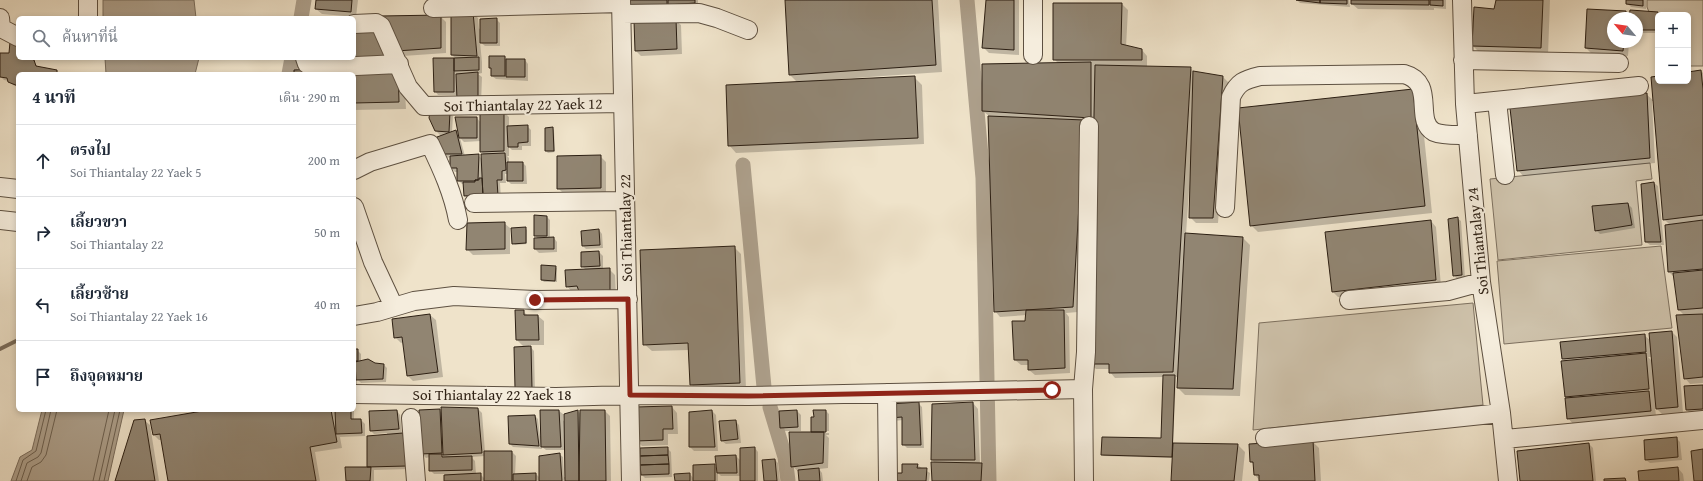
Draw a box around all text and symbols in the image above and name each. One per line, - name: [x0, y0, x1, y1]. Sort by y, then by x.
- north arrow: [1607, 12, 1643, 48]
- map controls: [1655, 12, 1691, 84]
- button: +: [1655, 12, 1691, 48]
- search box: [16, 16, 356, 60]
- text: ค้นหาที่นี่: [62, 26, 118, 47]
- icon: search: [30, 27, 52, 49]
- button: −: [1655, 48, 1691, 84]
- text: 4 นาที: [32, 84, 76, 109]
- text: เดิน · 290 m: [279, 88, 340, 107]
- street label: Soi Thiantalay 22 Yaek 12: [443, 93, 603, 116]
- text: ตรงไป: [70, 139, 111, 160]
- icon: ahead: [32, 150, 54, 172]
- text: 200 m: [308, 151, 340, 170]
- text: Soi Thiantalay 22 Yaek 5: [70, 163, 201, 182]
- street label: Soi Thiantalay 22: [614, 174, 637, 282]
- street label: Soi Thiantalay 24: [1461, 186, 1494, 296]
- text: เลี้ยวขวา: [70, 211, 127, 232]
- icon: right: [32, 222, 54, 244]
- text: 50 m: [314, 223, 340, 242]
- text: Soi Thiantalay 22: [70, 235, 164, 254]
- text: เลี้ยวซ้าย: [70, 283, 129, 304]
- route end: [526, 291, 544, 309]
- icon: left: [32, 294, 54, 316]
- text: 40 m: [314, 295, 340, 314]
- text: Soi Thiantalay 22 Yaek 16: [70, 307, 208, 326]
- text: ถึงจุดหมาย: [70, 365, 143, 386]
- icon: arrive: [32, 366, 54, 388]
- route start: [1043, 381, 1061, 399]
- street label: Soi Thiantalay 22 Yaek 18: [413, 384, 571, 405]

